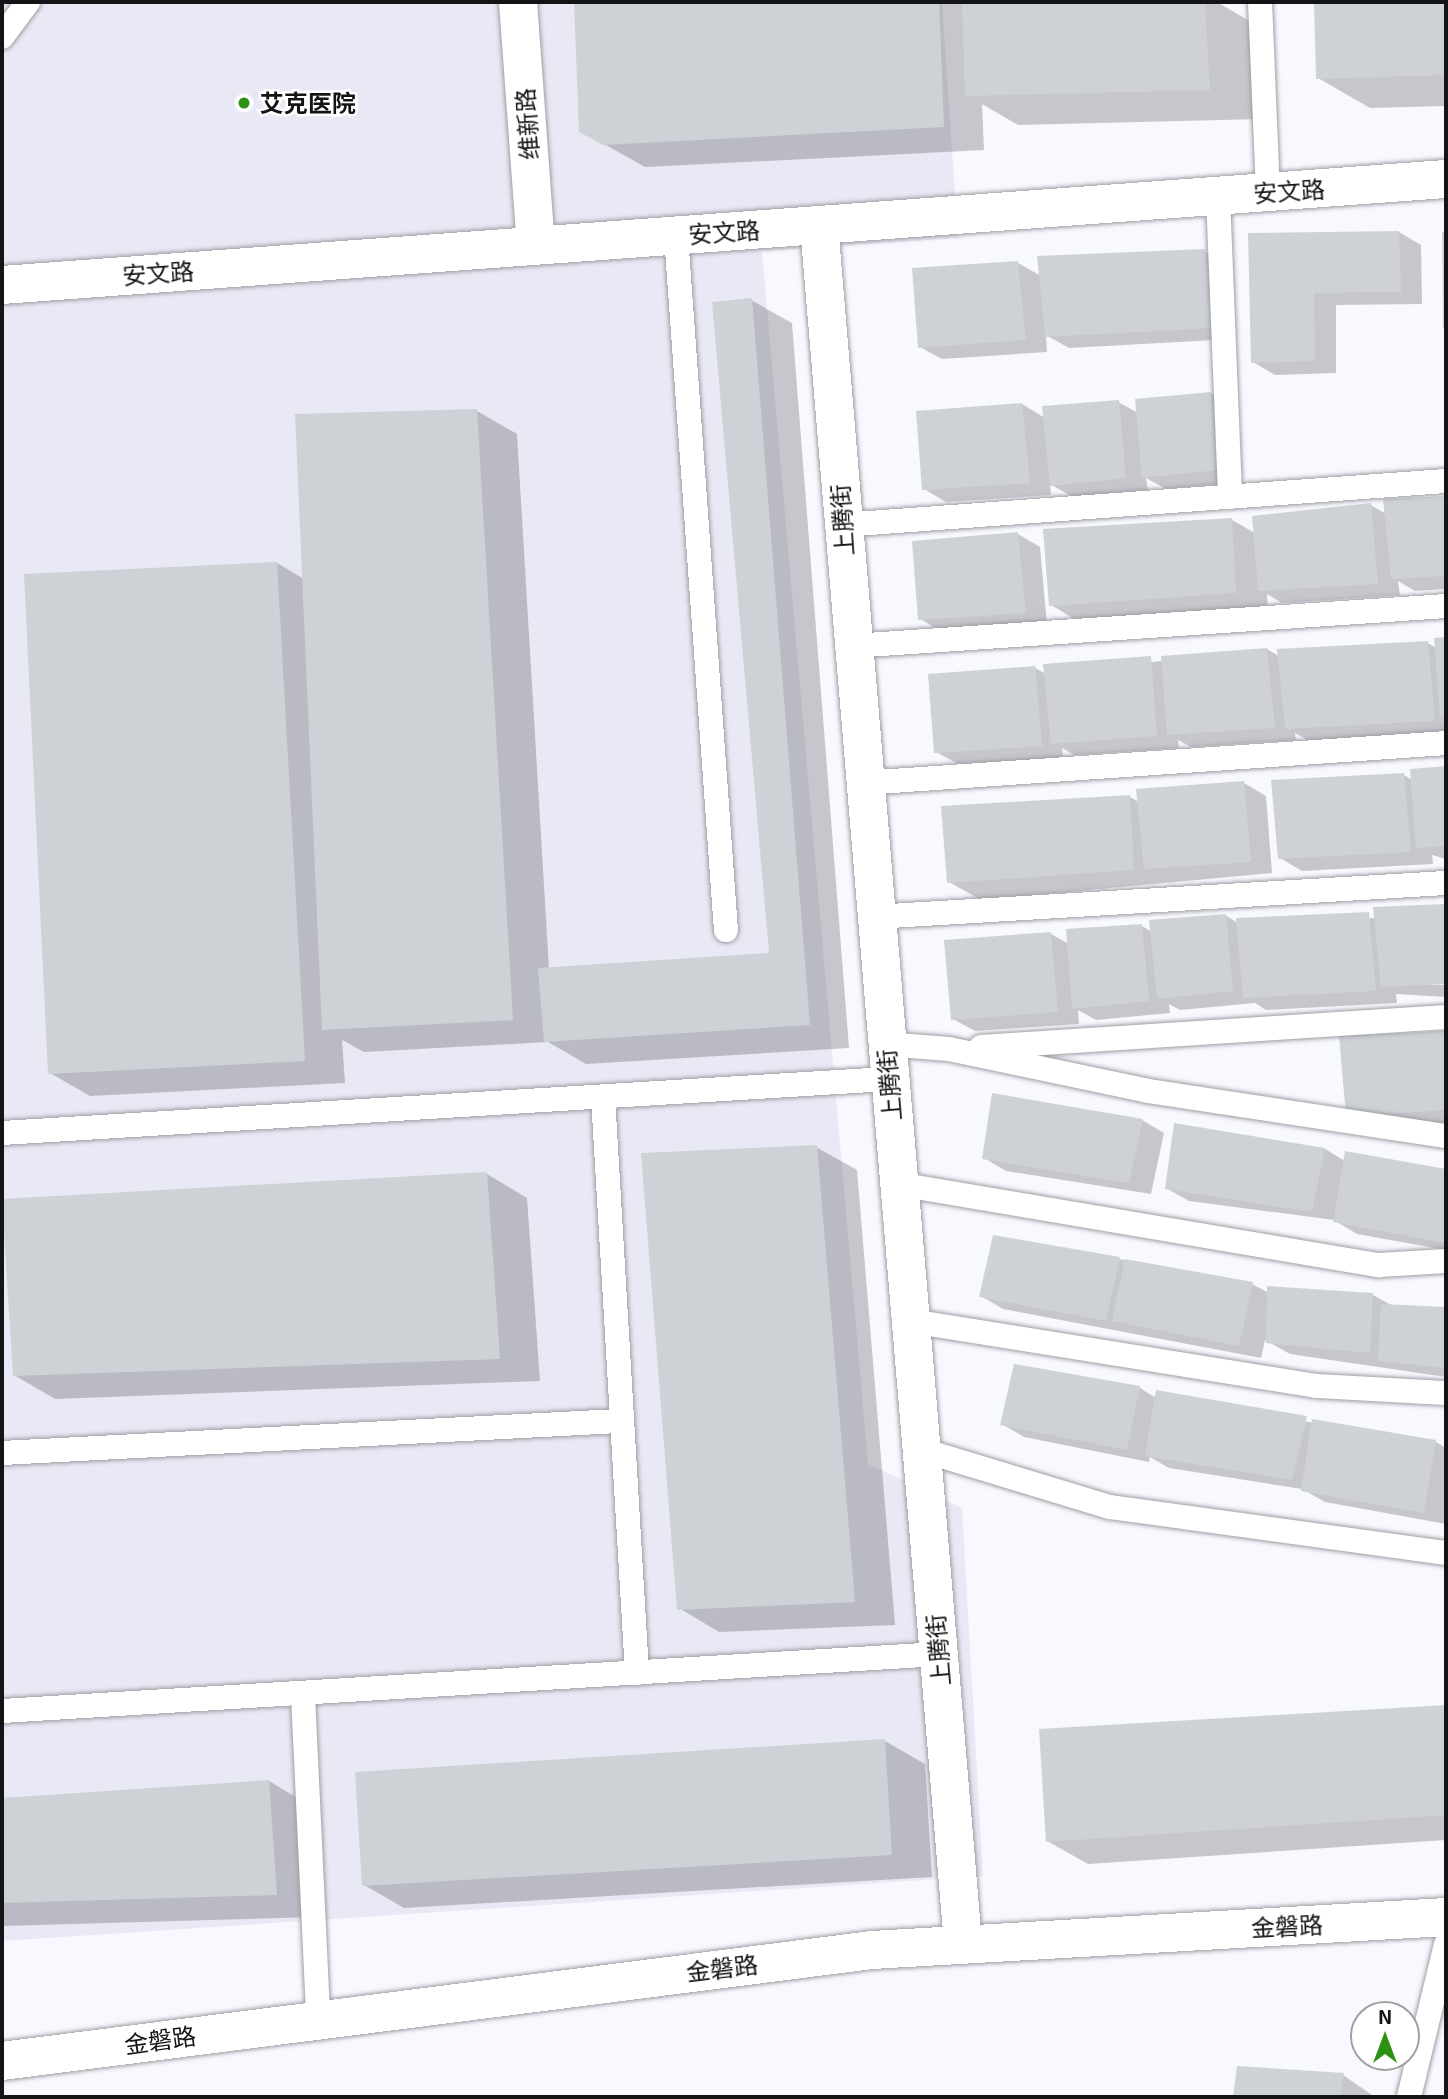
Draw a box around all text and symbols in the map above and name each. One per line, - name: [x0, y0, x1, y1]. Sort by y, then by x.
- street label: 维新路: [510, 87, 544, 161]
- place label: 艾克医院: [260, 89, 356, 117]
- marker: 艾克医院: [234, 93, 254, 113]
- street label: 安文路: [1252, 174, 1326, 208]
- street label: 安文路: [687, 215, 761, 249]
- street label: 安文路: [121, 256, 195, 290]
- street label: 上腾街: [825, 483, 859, 557]
- street label: 上腾街: [872, 1048, 906, 1122]
- street label: 上腾街: [921, 1613, 955, 1687]
- street label: 金磐路: [1250, 1910, 1324, 1942]
- street label: 金磐路: [685, 1949, 759, 1987]
- north arrow: [1350, 2001, 1420, 2071]
- text: N: [1378, 2005, 1392, 2028]
- street label: 金磐路: [122, 2021, 198, 2059]

